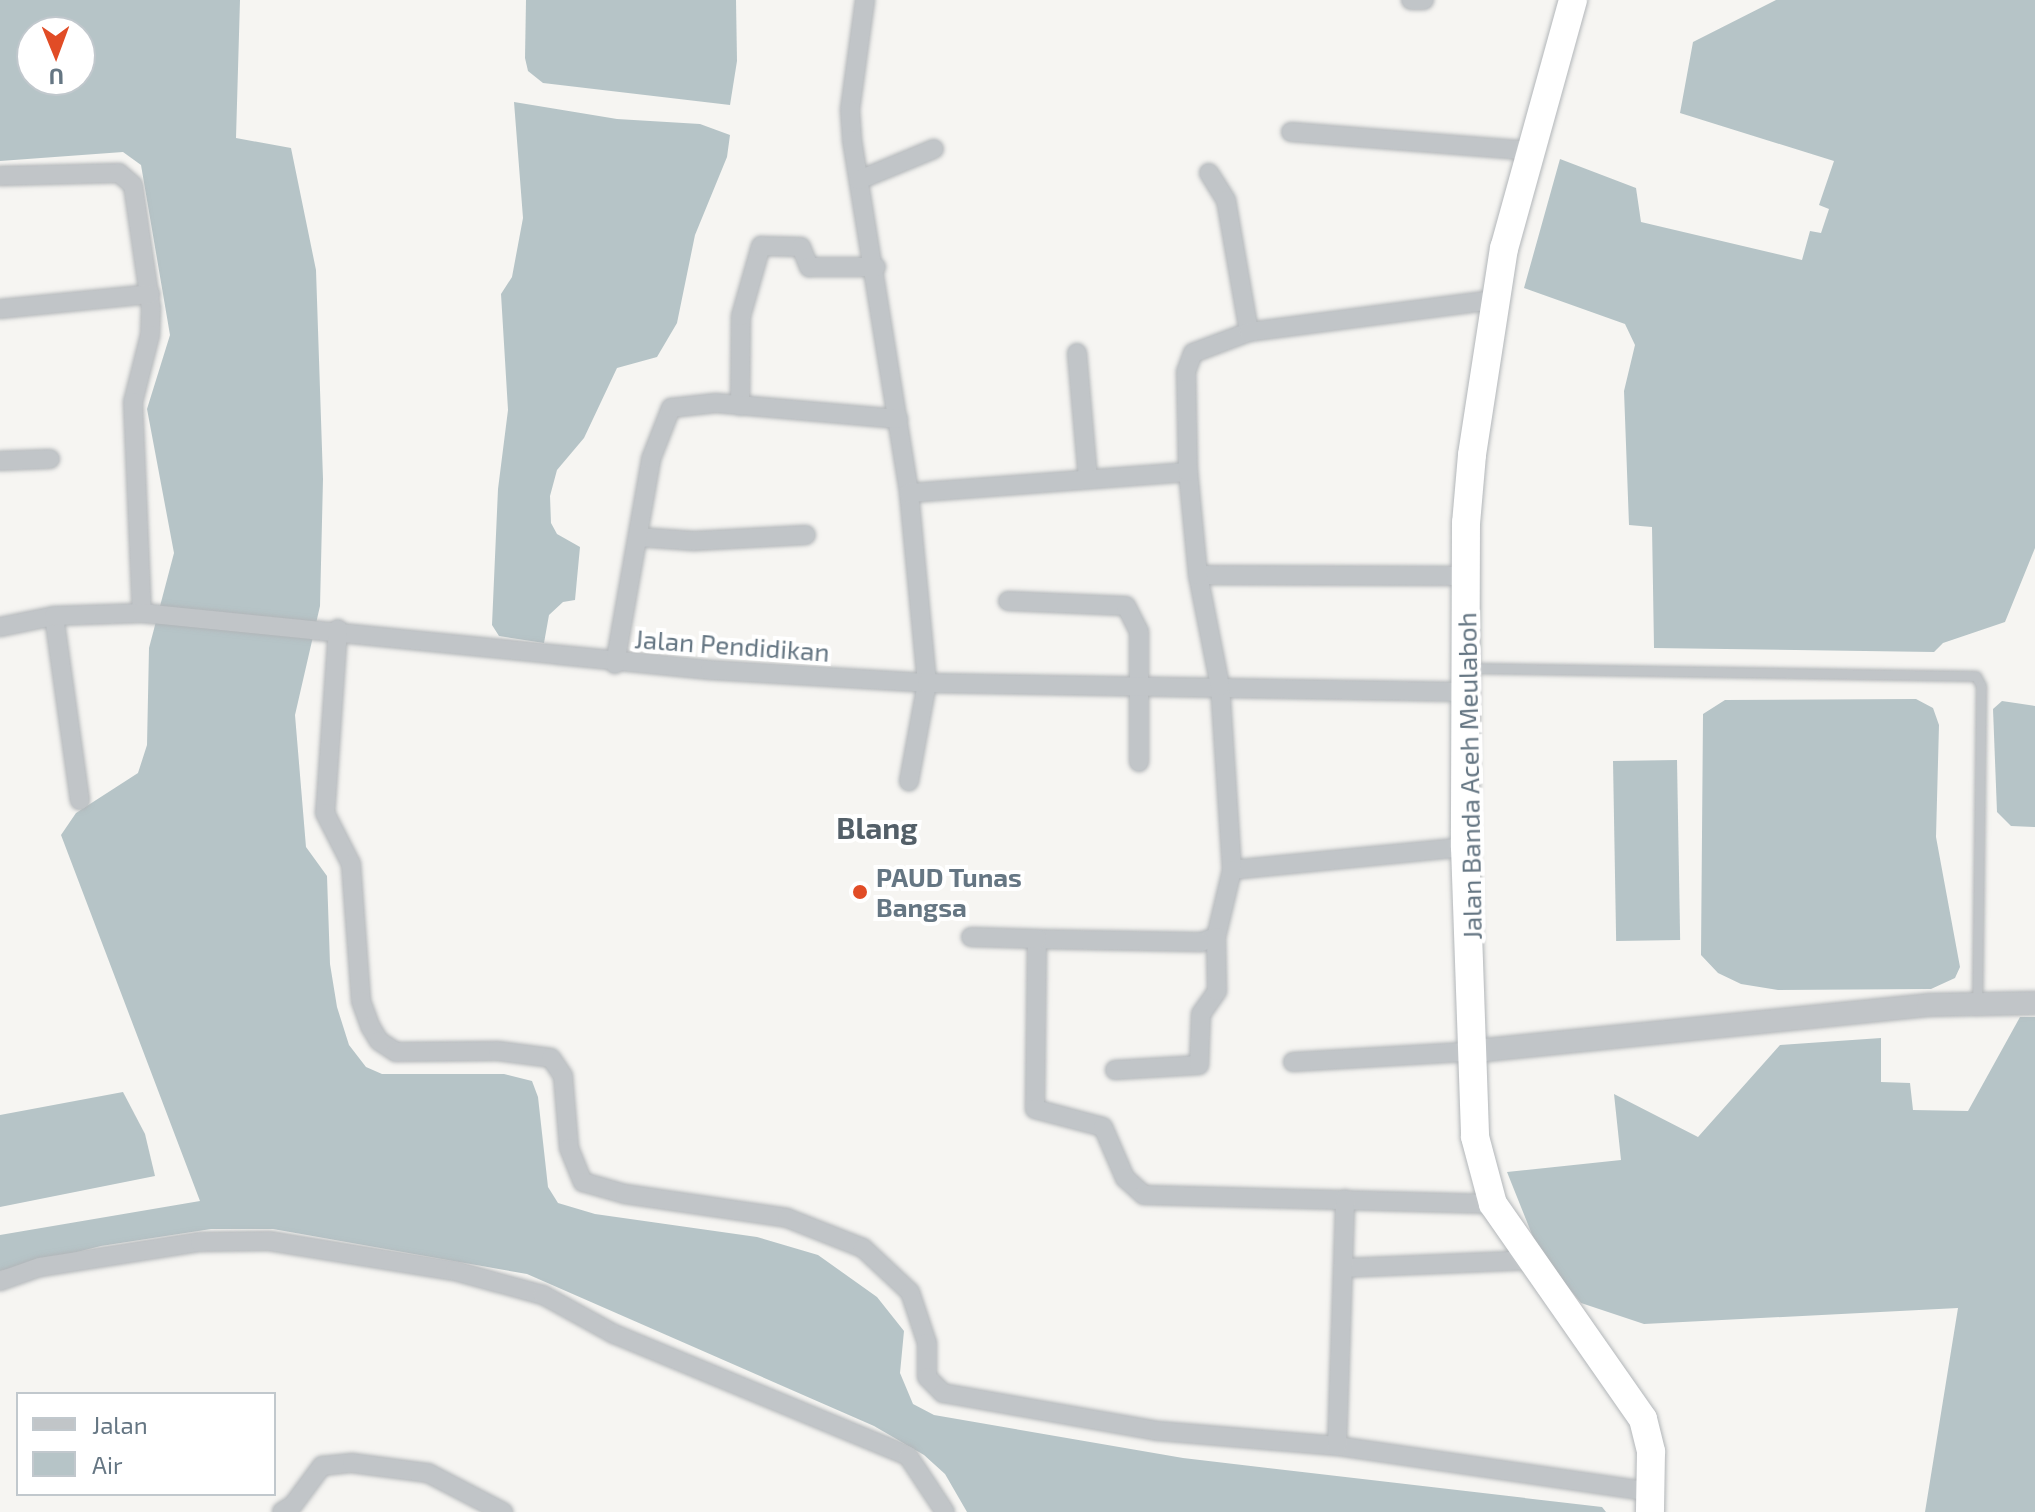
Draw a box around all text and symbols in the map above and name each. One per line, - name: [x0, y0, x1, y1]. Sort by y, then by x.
- north arrow: [16, 16, 96, 96]
- text: U: [49, 65, 64, 91]
- street label: Jalan Banda Aceh Meulaboh: [1451, 612, 1487, 940]
- street label: Jalan Pendidikan: [633, 623, 831, 667]
- district label: Blang: [836, 809, 918, 845]
- place label: PAUD Tunas Bangsa: [876, 861, 1022, 922]
- marker: PAUD Tunas Bangsa: [851, 883, 869, 901]
- legend: [16, 1392, 276, 1496]
- text: Jalan: [92, 1410, 148, 1439]
- text: Air: [92, 1450, 123, 1479]

